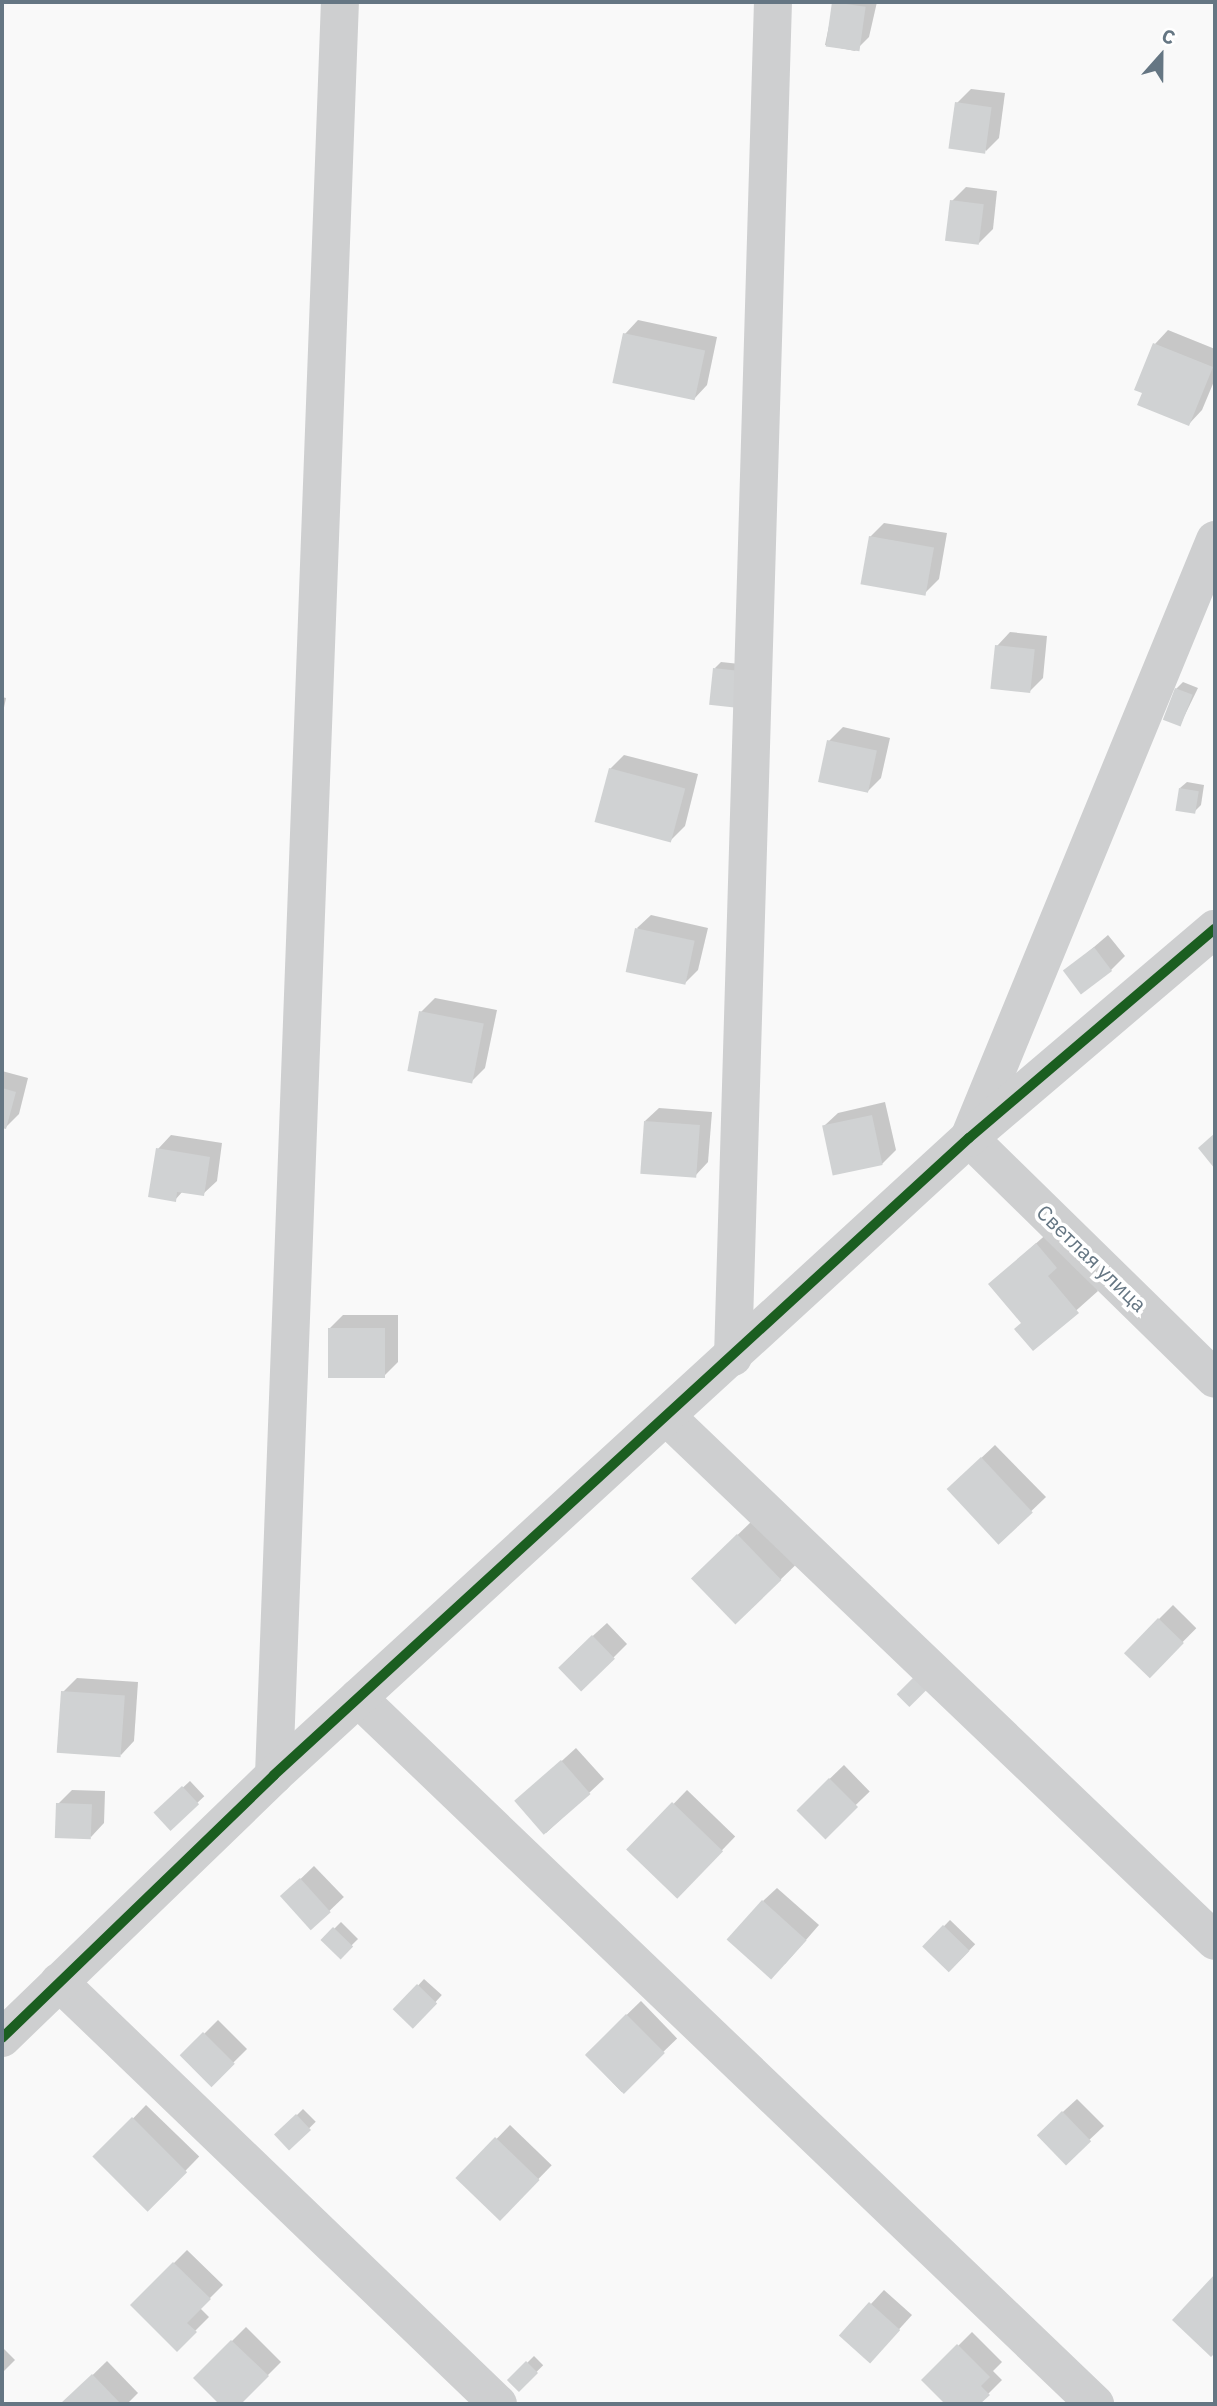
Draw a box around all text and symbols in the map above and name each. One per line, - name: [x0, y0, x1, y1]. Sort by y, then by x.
- north arrow: [1126, 21, 1196, 91]
- text: С: [1158, 23, 1179, 50]
- street label: Светлая улица: [1032, 1199, 1152, 1317]

